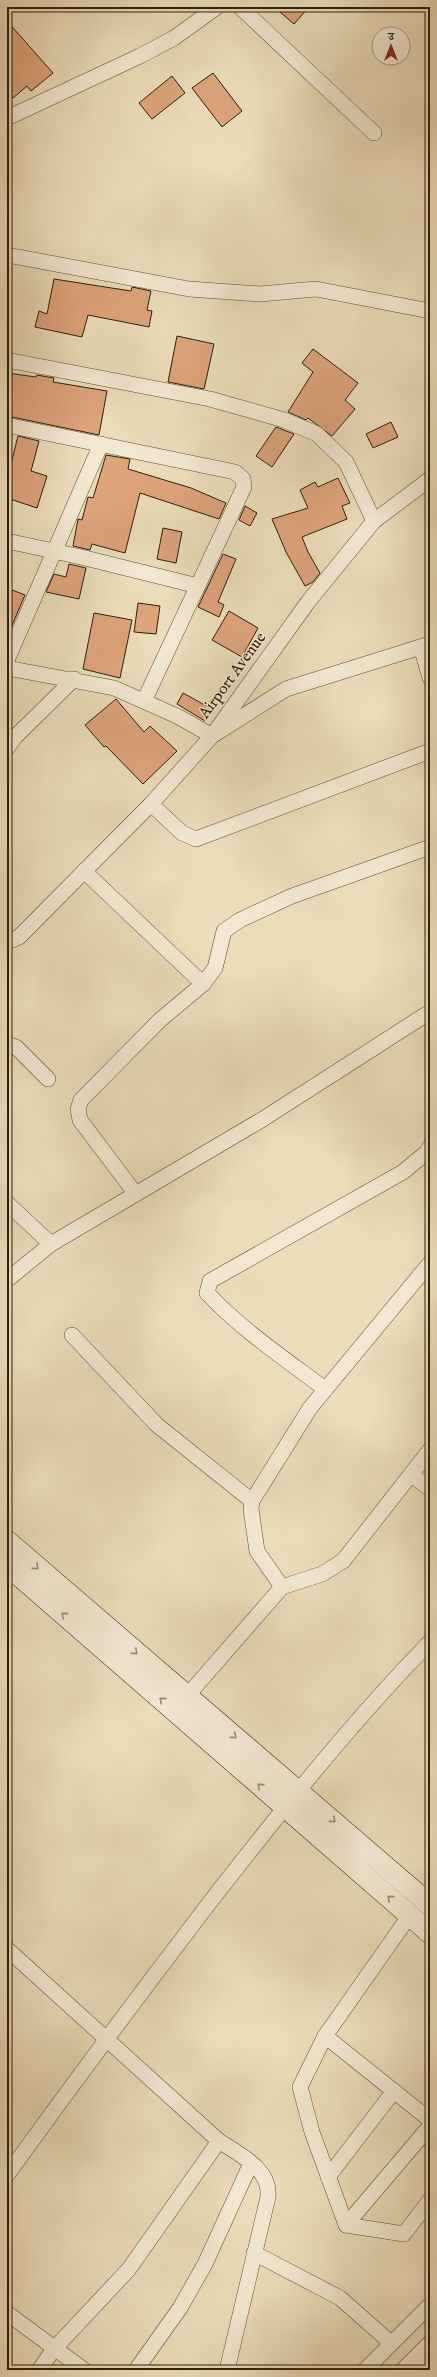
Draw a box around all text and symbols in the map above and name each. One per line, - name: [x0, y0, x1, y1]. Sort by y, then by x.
- north arrow: [371, 26, 411, 66]
- text: उ: [387, 30, 395, 44]
- street label: Airport Avenue: [194, 629, 271, 724]
- one-way arrow: [32, 1562, 39, 1569]
- one-way arrow: [61, 1612, 69, 1619]
- one-way arrow: [130, 1648, 137, 1655]
- one-way arrow: [159, 1698, 167, 1705]
- one-way arrow: [229, 1732, 236, 1739]
- one-way arrow: [257, 1784, 264, 1791]
- one-way arrow: [328, 1816, 336, 1823]
- one-way arrow: [387, 1895, 395, 1903]

